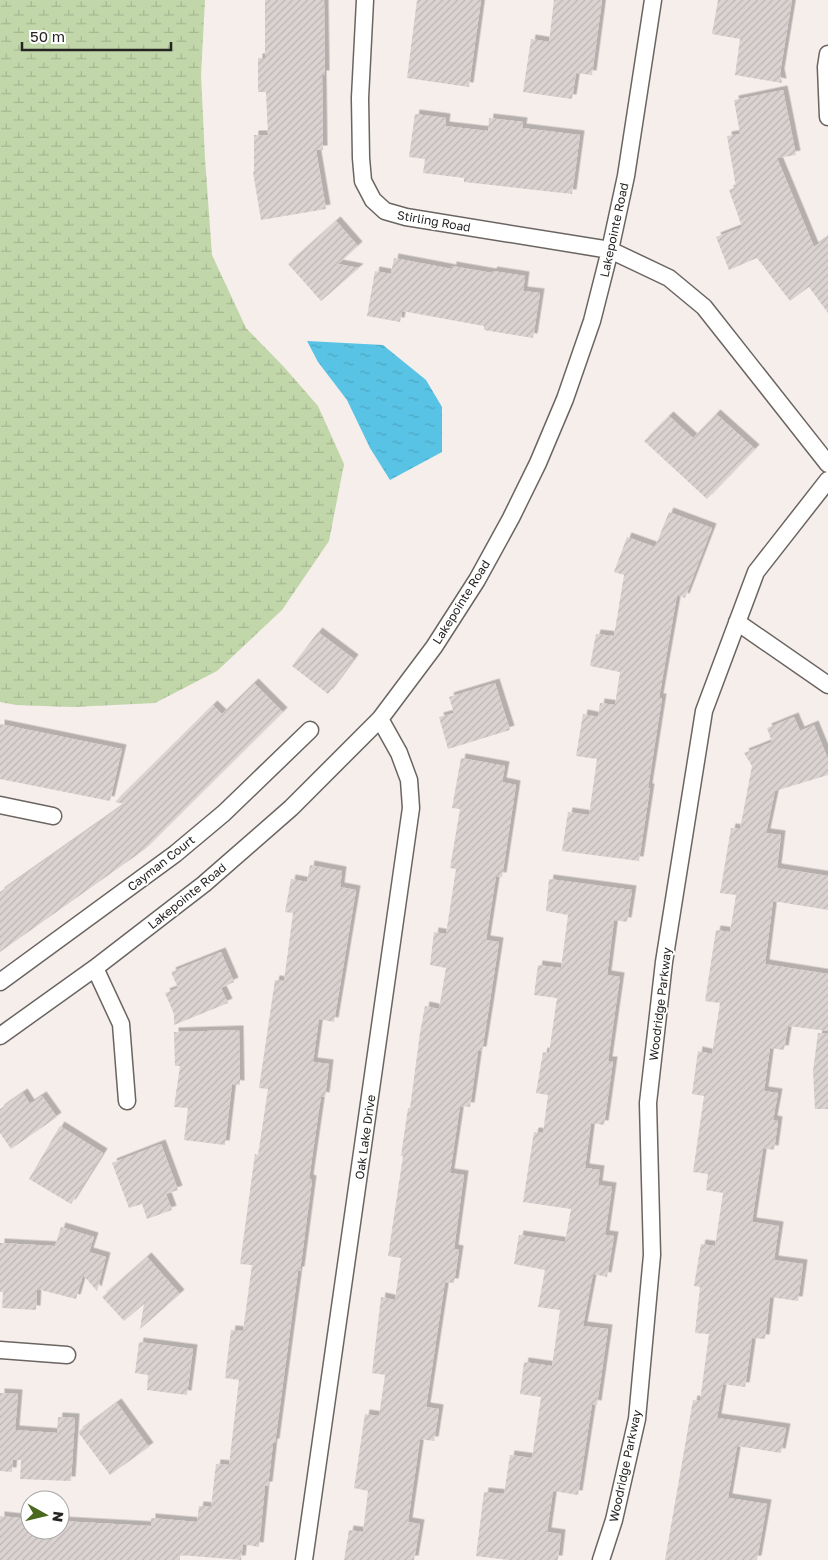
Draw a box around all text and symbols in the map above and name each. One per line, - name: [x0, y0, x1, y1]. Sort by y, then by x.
- scale bar: [22, 20, 171, 52]
- text: 50 m: [30, 27, 65, 45]
- street label: Lakepointe Road: [597, 181, 631, 279]
- street label: Stirling Road: [396, 207, 472, 235]
- street label: Lakepointe Road: [429, 557, 493, 647]
- street label: Cayman Court: [124, 832, 198, 894]
- street label: Lakepointe Road: [145, 860, 229, 932]
- street label: Woodridge Parkway: [646, 946, 674, 1062]
- street label: Oak Lake Drive: [352, 1094, 378, 1180]
- street label: Woodridge Parkway: [606, 1408, 644, 1523]
- north arrow: [20, 1490, 70, 1540]
- text: N: [49, 1510, 68, 1523]

